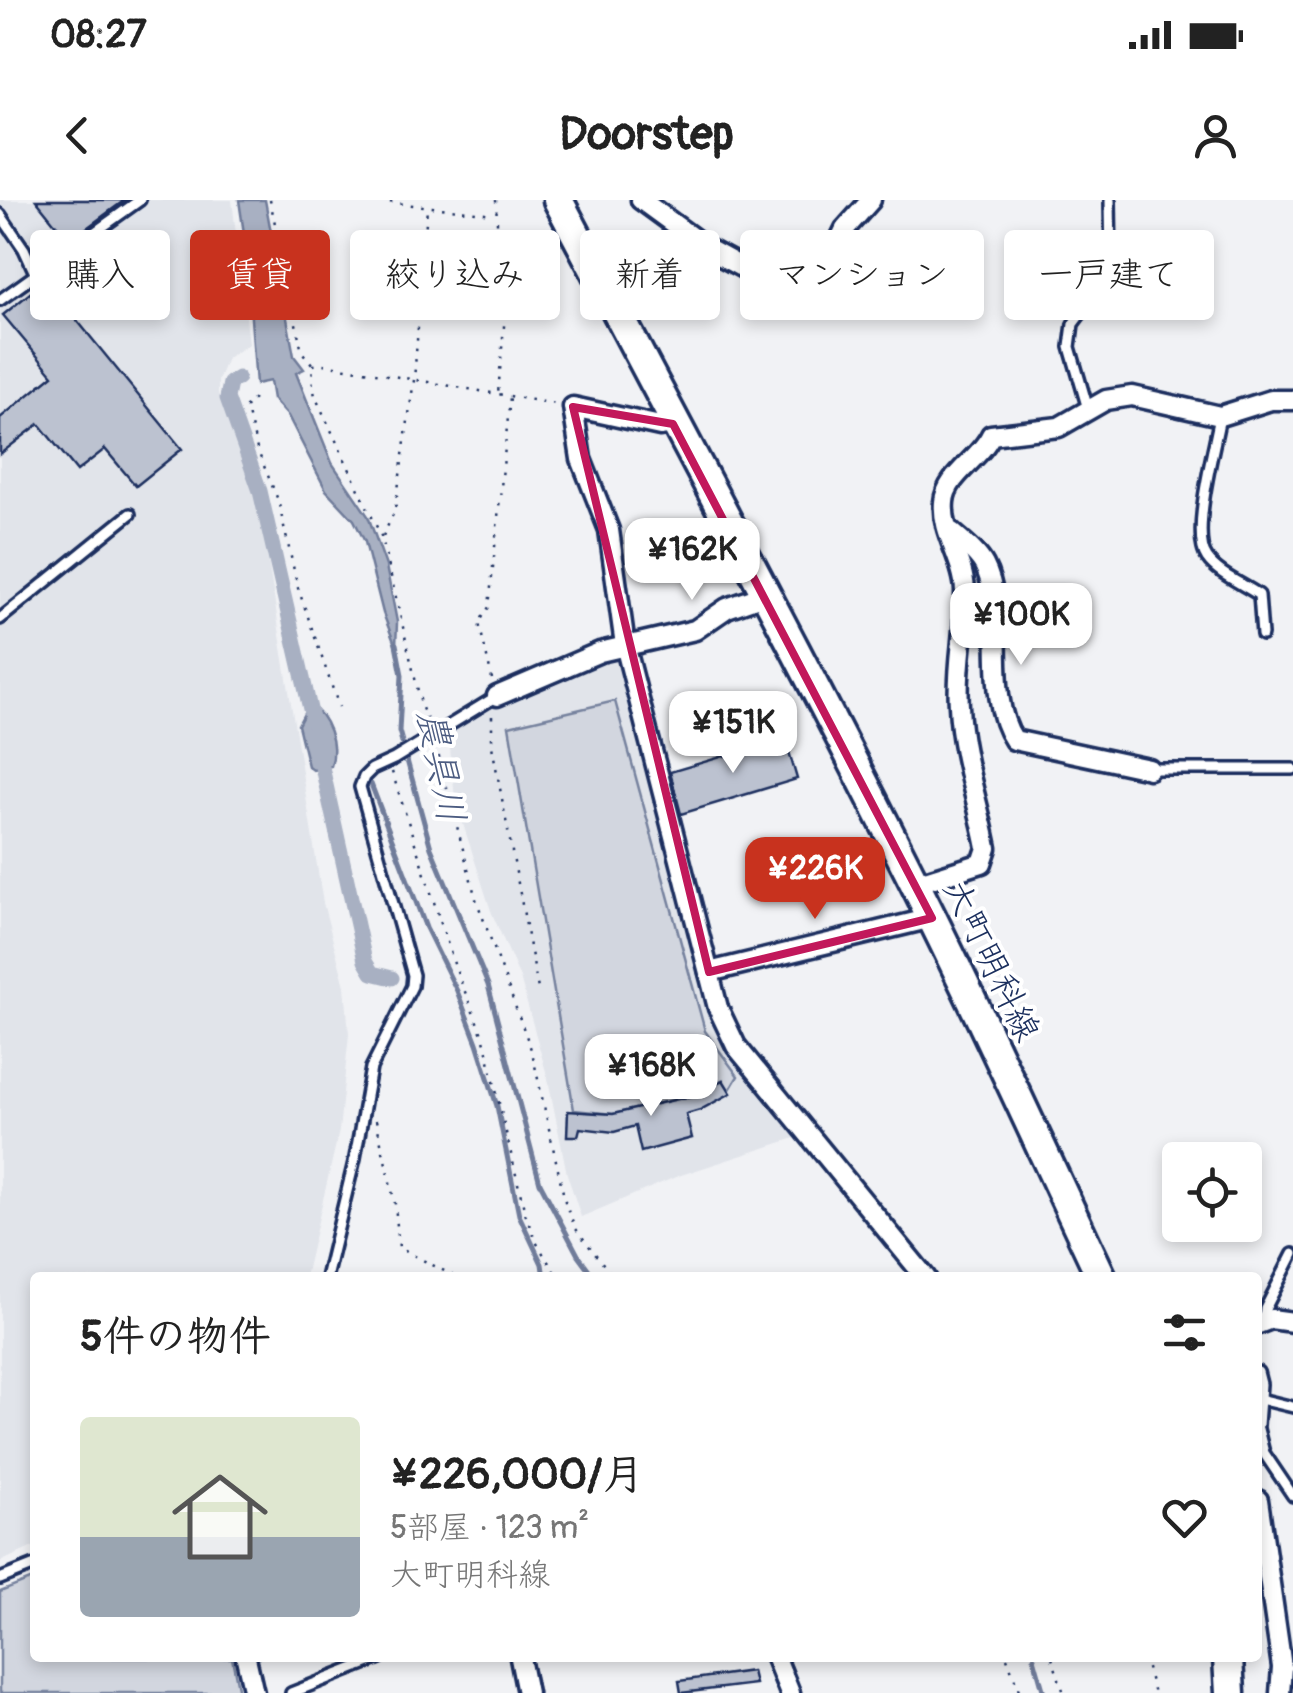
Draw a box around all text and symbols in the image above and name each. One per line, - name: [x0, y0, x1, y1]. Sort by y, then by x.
- text: 08:27: [50, 11, 147, 59]
- text: Doorstep: [559, 107, 734, 163]
- icon: back: [50, 108, 105, 163]
- icon: person: [1188, 108, 1243, 163]
- chip: 購入: [30, 230, 170, 320]
- chip: 賃貸: [190, 230, 330, 320]
- chip: 絞り込み: [350, 230, 560, 320]
- chip: 新着: [580, 230, 720, 320]
- chip: マンション: [740, 230, 984, 320]
- chip: 一戸建て: [1004, 230, 1214, 320]
- pin: ¥162K: [622, 518, 762, 603]
- text: ¥162K: [647, 530, 737, 570]
- pin: ¥100K: [951, 583, 1091, 668]
- text: ¥100K: [972, 595, 1070, 635]
- pin: ¥151K: [663, 691, 803, 776]
- text: ¥151K: [691, 703, 775, 743]
- water label: 農具川: [407, 706, 475, 827]
- pin: ¥226K: [745, 837, 885, 922]
- text: ¥226K: [767, 849, 863, 889]
- street label: 大町明科線: [933, 872, 1049, 1049]
- pin: ¥168K: [581, 1034, 721, 1119]
- text: ¥168K: [607, 1046, 695, 1086]
- map controls: [1162, 1142, 1262, 1242]
- button: locate: [1162, 1142, 1262, 1242]
- icon: filters: [1157, 1305, 1212, 1360]
- text: 5件の物件: [80, 1311, 271, 1363]
- text: ¥226,000/月: [390, 1449, 644, 1501]
- icon: home: [160, 1457, 280, 1577]
- icon: heart: [1157, 1490, 1212, 1545]
- text: 5部屋 · 123 m²: [390, 1508, 589, 1548]
- text: 大町明科線: [390, 1555, 550, 1595]

